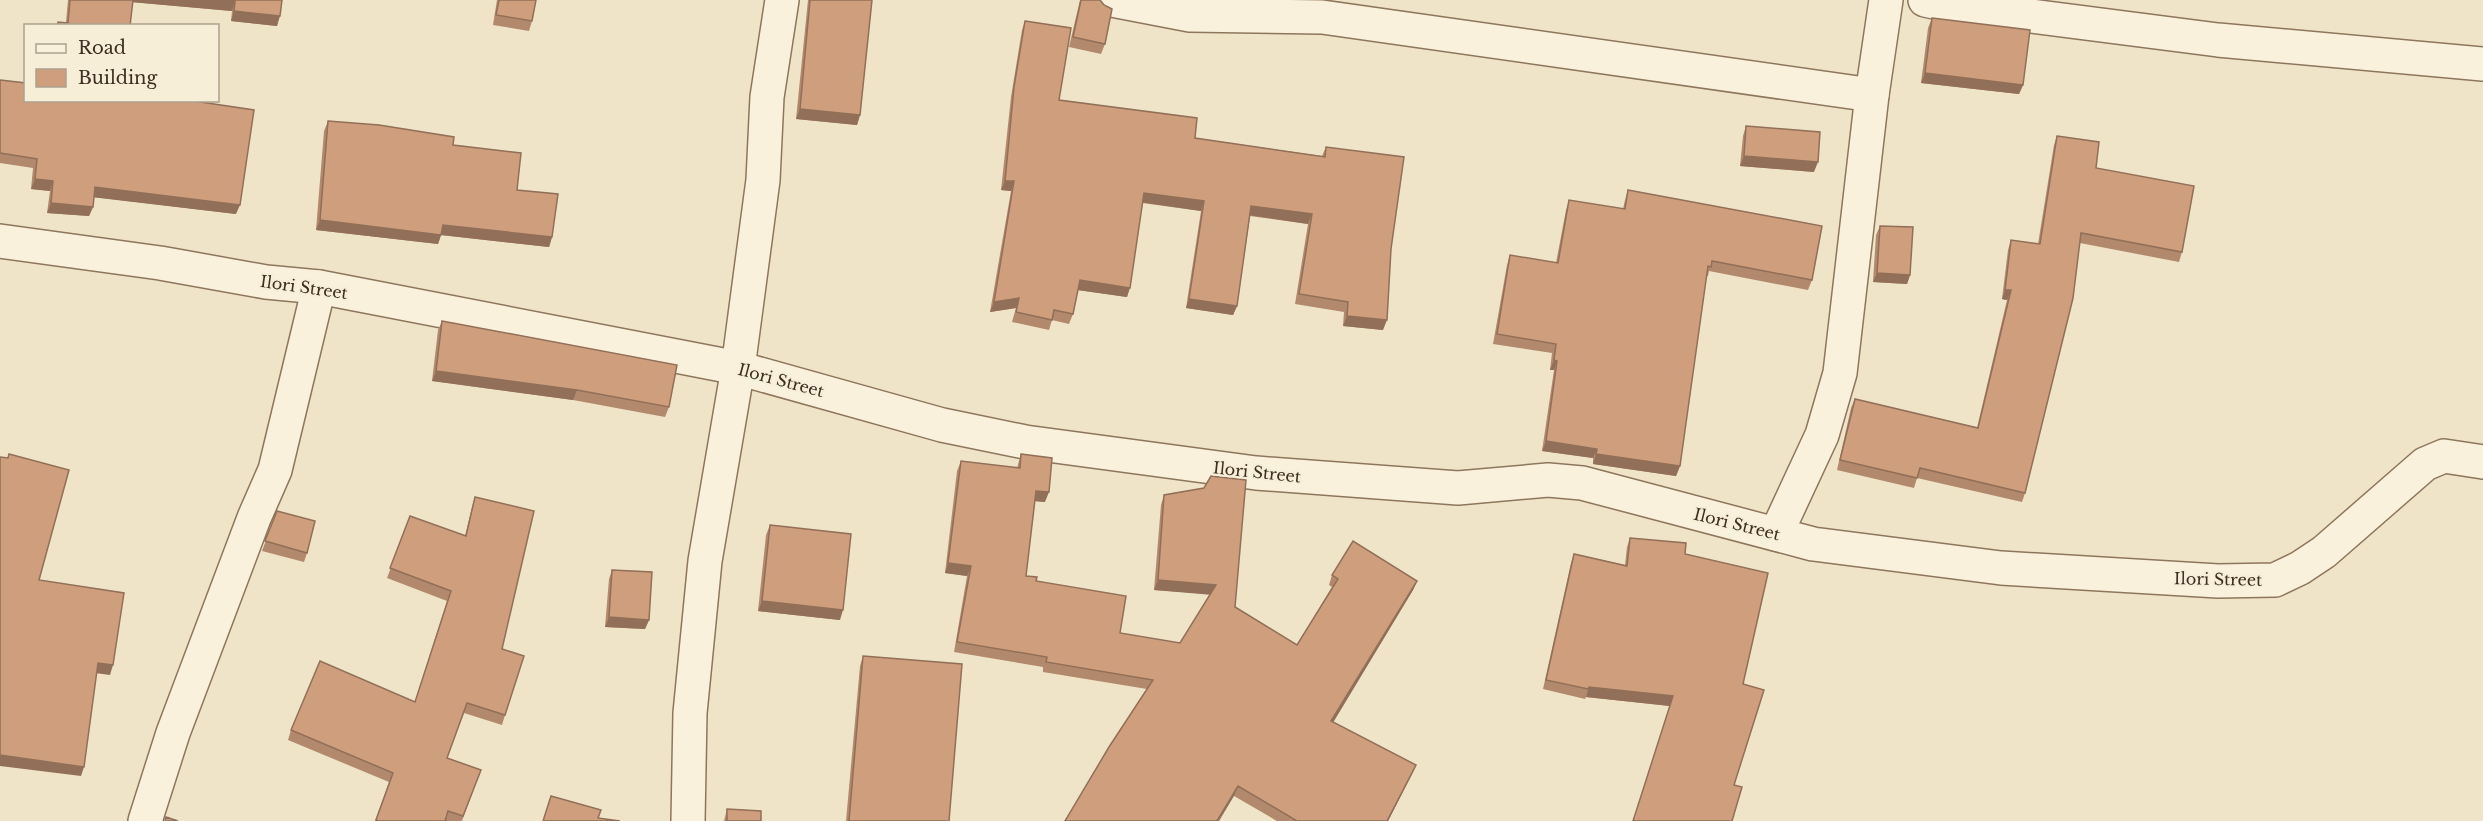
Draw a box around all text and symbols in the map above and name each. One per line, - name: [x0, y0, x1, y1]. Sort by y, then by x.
- legend: [24, 24, 219, 102]
- text: Road: [78, 37, 126, 59]
- text: Building: [78, 67, 157, 89]
- street label: Ilori Street: [259, 271, 349, 303]
- street label: Ilori Street: [736, 359, 826, 401]
- street label: Ilori Street: [1212, 457, 1302, 487]
- street label: Ilori Street: [1692, 504, 1782, 544]
- street label: Ilori Street: [2174, 568, 2262, 590]

